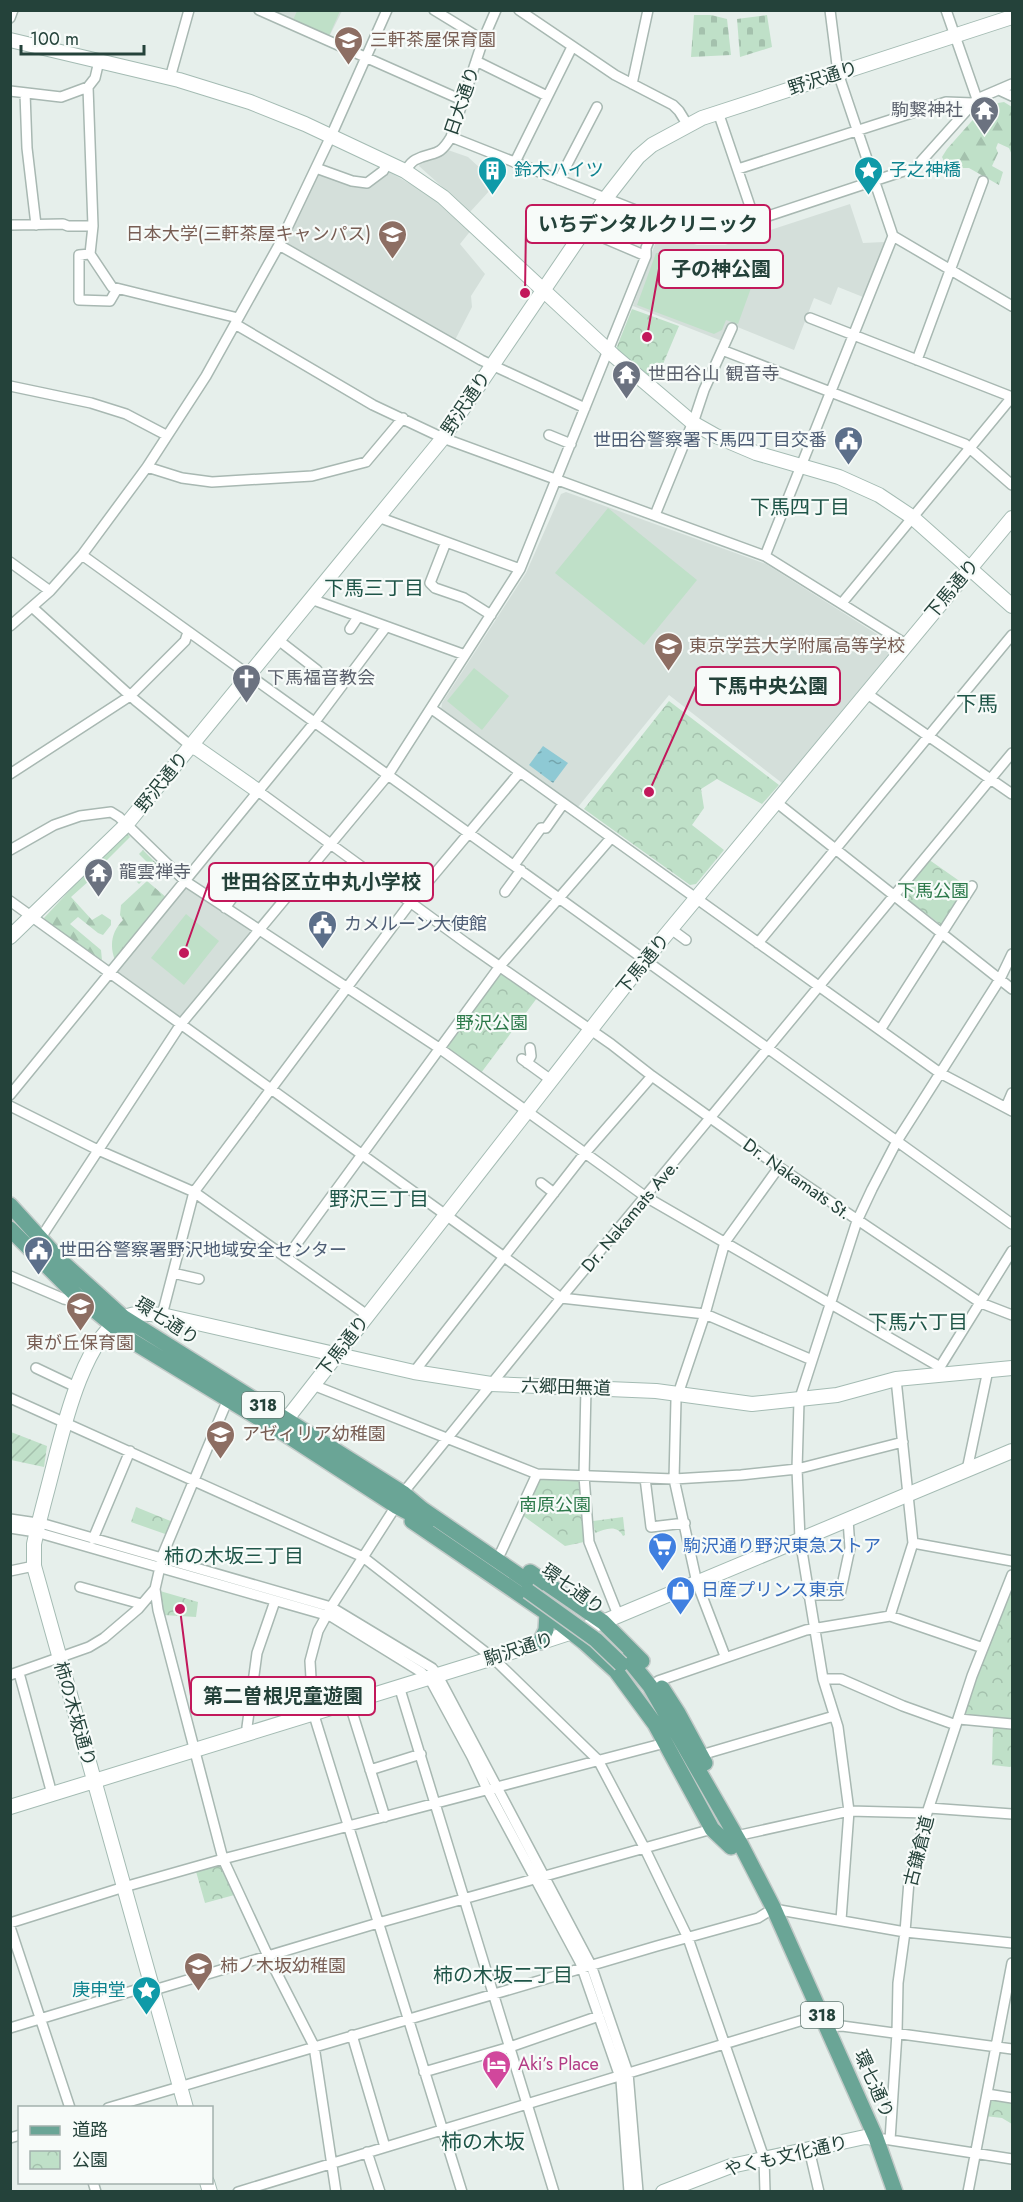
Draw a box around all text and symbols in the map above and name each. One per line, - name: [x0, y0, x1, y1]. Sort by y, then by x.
- scale bar: [21, 18, 144, 56]
- school or university icon: 三軒茶屋保育園: [333, 24, 365, 66]
- text: 100 m: [30, 26, 79, 52]
- place label: 三軒茶屋保育園: [370, 27, 496, 53]
- street label: 野沢通り: [785, 55, 861, 101]
- street label: 日大通り: [438, 63, 486, 139]
- temple icon: 駒繋神社: [968, 94, 1000, 136]
- place label: 駒繋神社: [891, 97, 963, 123]
- building icon: 鈴木ハイツ: [477, 154, 509, 196]
- place icon: 子之神橋: [852, 154, 884, 196]
- place label: 鈴木ハイツ: [514, 157, 604, 183]
- place label: 子之神橋: [889, 157, 961, 183]
- callout: いちデンタルクリニック: [526, 205, 770, 243]
- text: いちデンタルクリニック: [538, 210, 758, 239]
- school or university icon: 日本大学(三軒茶屋キャンパス): [376, 218, 408, 260]
- place label: 日本大学(三軒茶屋キャンパス): [126, 221, 371, 247]
- callout: 子の神公園: [659, 250, 783, 288]
- text: 子の神公園: [671, 255, 771, 284]
- temple icon: 世田谷山 観音寺: [611, 358, 643, 400]
- place label: 世田谷山 観音寺: [648, 361, 779, 387]
- street label: 野沢通り: [435, 366, 497, 440]
- public building icon: 世田谷警察署下馬四丁目交番: [832, 424, 864, 466]
- place label: 世田谷警察署下馬四丁目交番: [593, 427, 827, 453]
- district label: 下馬四丁目: [750, 493, 850, 522]
- street label: 下馬通り: [919, 553, 985, 625]
- district label: 下馬三丁目: [324, 574, 424, 603]
- school or university icon: 東京学芸大学附属高等学校: [652, 630, 684, 672]
- place label: 東京学芸大学附属高等学校: [689, 633, 905, 659]
- church icon: 下馬福音教会: [230, 662, 262, 704]
- place label: 下馬福音教会: [267, 665, 375, 691]
- callout: 下馬中央公園: [696, 667, 840, 705]
- text: 下馬中央公園: [708, 672, 828, 701]
- district label: 下馬: [956, 689, 998, 719]
- street label: 野沢通り: [129, 746, 195, 818]
- temple icon: 龍雲禅寺: [82, 856, 114, 898]
- place label: 龍雲禅寺: [119, 859, 191, 885]
- callout: 世田谷区立中丸小学校: [209, 863, 433, 901]
- text: 世田谷区立中丸小学校: [221, 868, 421, 897]
- park label: 下馬公園: [897, 878, 969, 904]
- public building icon: カメルーン大使館: [307, 908, 339, 950]
- place label: カメルーン大使館: [344, 911, 487, 937]
- street label: 下馬通り: [610, 928, 676, 1000]
- park label: 野沢公園: [456, 1010, 528, 1036]
- street label: Dr. Nakamats St.: [738, 1132, 856, 1226]
- street label: Dr. Nakamats Ave.: [575, 1154, 685, 1278]
- district label: 野沢三丁目: [329, 1185, 429, 1214]
- public building icon: 世田谷警察署野沢地域安全センター: [22, 1234, 54, 1276]
- place label: 世田谷警察署野沢地域安全センター: [59, 1237, 347, 1263]
- school or university icon: 東が丘保育園: [64, 1290, 96, 1332]
- street label: 環七通り: [130, 1290, 204, 1352]
- district label: 下馬六丁目: [868, 1308, 968, 1337]
- street label: 下馬通り: [311, 1310, 375, 1382]
- place label: 東が丘保育園: [26, 1330, 134, 1356]
- street label: 六郷田無道: [521, 1372, 611, 1402]
- road number: 318: [242, 1392, 284, 1418]
- school or university icon: アゼィリア幼稚園: [205, 1418, 237, 1460]
- place label: アゼィリア幼稚園: [242, 1421, 386, 1447]
- park label: 南原公園: [519, 1492, 591, 1518]
- supermarket icon: 駒沢通り野沢東急ストア: [646, 1530, 678, 1572]
- place label: 駒沢通り野沢東急ストア: [683, 1533, 881, 1559]
- district label: 柿の木坂三丁目: [164, 1542, 304, 1571]
- street label: 環七通り: [536, 1557, 610, 1621]
- shop icon: 日産プリンス東京: [664, 1574, 696, 1616]
- place label: 日産プリンス東京: [701, 1577, 845, 1603]
- street label: 駒沢通り: [481, 1626, 557, 1672]
- street label: 柿の木坂通り: [48, 1659, 102, 1769]
- callout: 第二曽根児童遊園: [191, 1677, 375, 1715]
- text: 第二曽根児童遊園: [203, 1682, 363, 1711]
- street label: 古鎌倉道: [898, 1813, 940, 1889]
- school or university icon: 柿ノ木坂幼稚園: [183, 1950, 215, 1992]
- place label: 柿ノ木坂幼稚園: [220, 1953, 346, 1979]
- district label: 柿の木坂二丁目: [433, 1961, 573, 1990]
- place icon: 庚申堂: [131, 1974, 163, 2016]
- place label: 庚申堂: [72, 1977, 126, 2003]
- road number: 318: [801, 2002, 843, 2028]
- street label: 環七通り: [847, 2046, 901, 2122]
- hotel icon: Aki’s Place: [481, 2048, 513, 2090]
- place label: Aki’s Place: [518, 2051, 599, 2077]
- legend: [18, 2106, 213, 2184]
- text: 道路: [72, 2117, 108, 2143]
- district label: 柿の木坂: [441, 2127, 525, 2157]
- street label: やくも文化通り: [722, 2129, 850, 2183]
- text: 公園: [72, 2147, 108, 2173]

